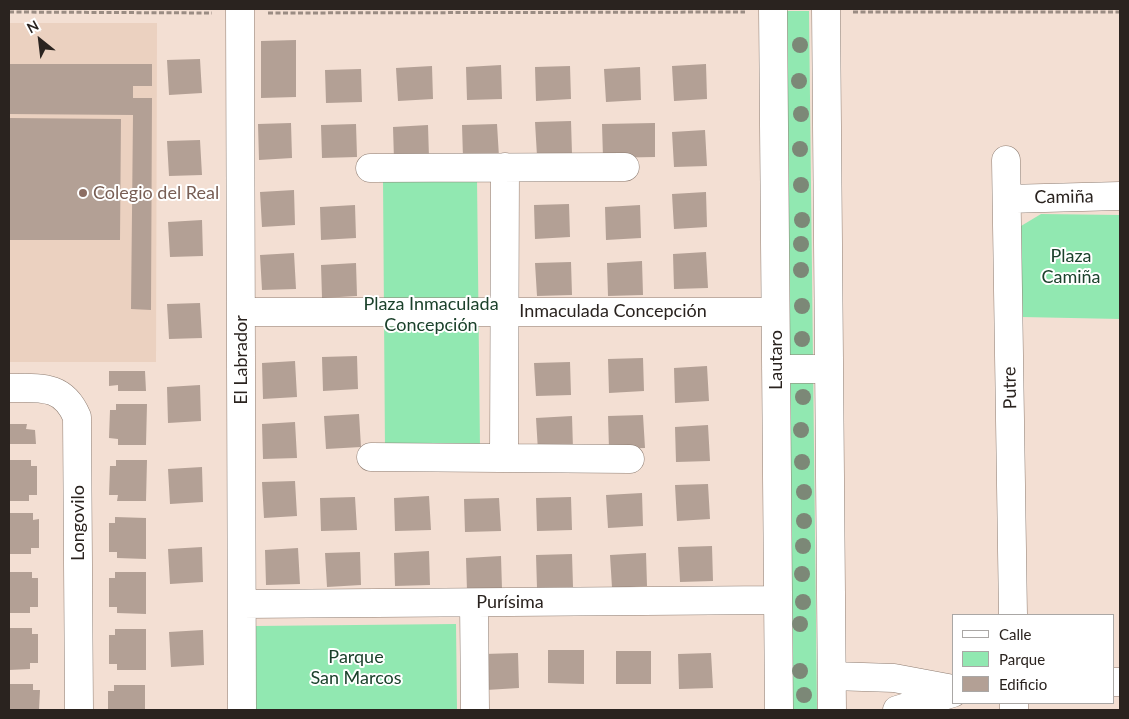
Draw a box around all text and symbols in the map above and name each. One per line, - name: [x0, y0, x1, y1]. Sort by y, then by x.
- north arrow: [15, 15, 65, 65]
- text: N: [24, 16, 41, 36]
- place label: Colegio del Real: [93, 182, 219, 204]
- street label: Camiña: [1034, 186, 1094, 208]
- marker: Colegio del Real: [77, 187, 89, 199]
- park label: Plaza Camiña: [1041, 245, 1101, 288]
- park label: Plaza Inmaculada Concepción: [363, 293, 499, 336]
- street label: Inmaculada Concepción: [519, 300, 707, 322]
- street label: El Labrador: [230, 315, 252, 405]
- street label: Lautaro: [765, 330, 787, 390]
- street label: Putre: [999, 366, 1021, 410]
- street label: Longovilo: [67, 485, 89, 561]
- street label: Purísima: [476, 591, 544, 613]
- legend: [952, 614, 1114, 704]
- text: Calle: [999, 625, 1031, 643]
- park label: Parque San Marcos: [310, 646, 402, 689]
- text: Parque: [999, 650, 1045, 668]
- text: Edificio: [999, 675, 1047, 693]

